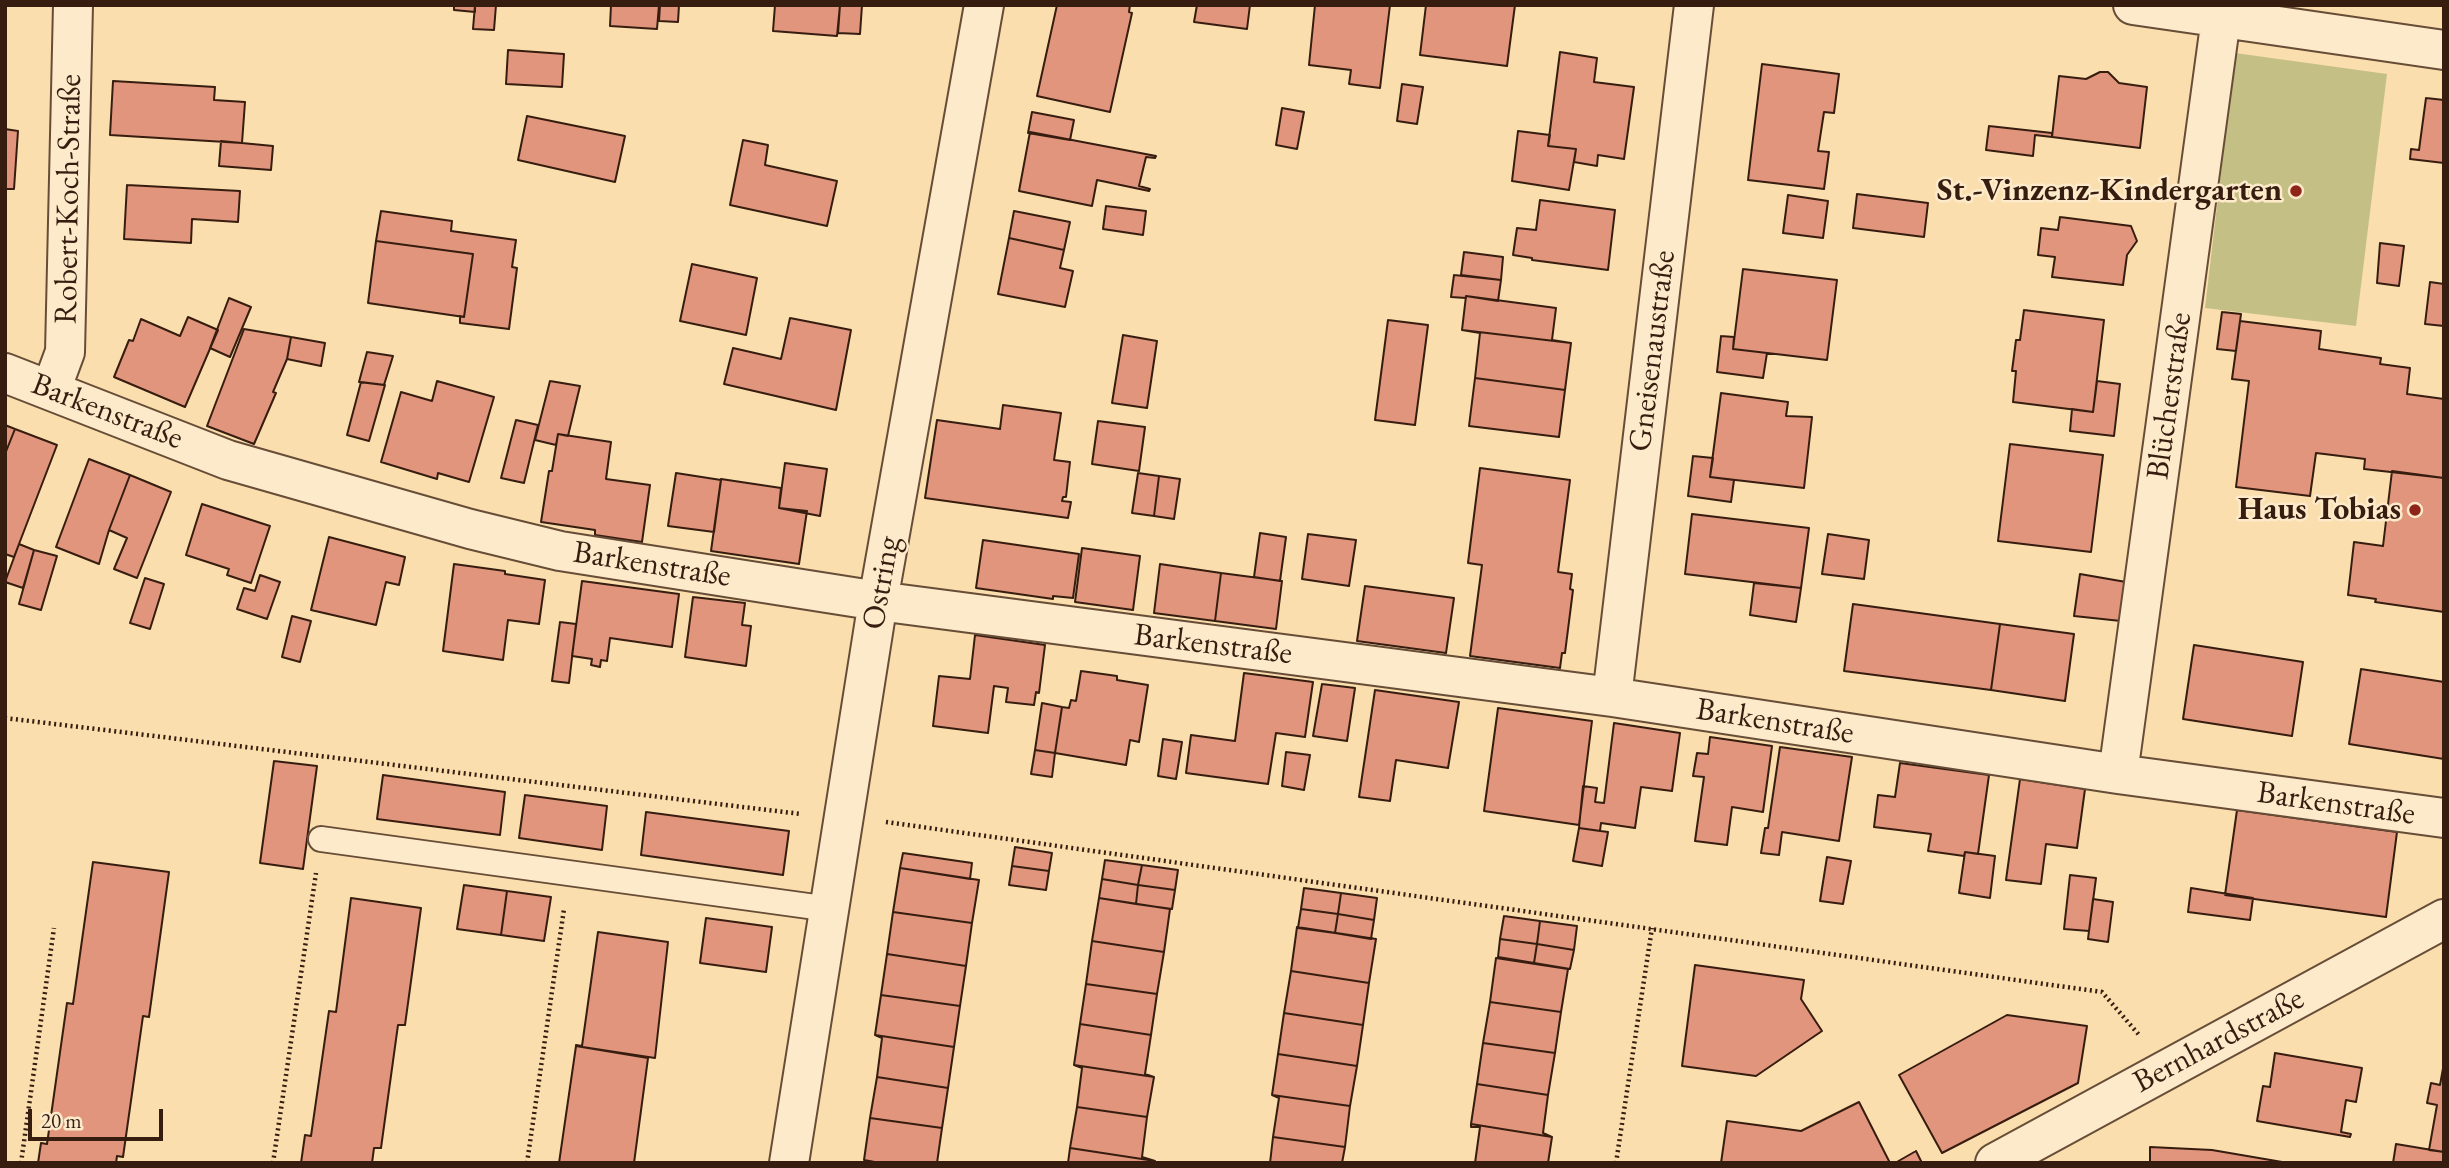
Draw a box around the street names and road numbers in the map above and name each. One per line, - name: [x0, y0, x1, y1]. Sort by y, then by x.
- street label: Robert-Koch-Straße: [48, 74, 90, 324]
- street label: Gneisenaustraße: [1622, 248, 1684, 454]
- street label: Blücherstraße: [2139, 310, 2201, 482]
- street label: Barkenstraße: [26, 366, 188, 458]
- street label: Ostring: [855, 533, 909, 633]
- street label: Barkenstraße: [570, 534, 734, 596]
- street label: Barkenstraße: [1132, 616, 1294, 674]
- street label: Barkenstraße: [1693, 691, 1857, 753]
- street label: Barkenstraße: [2255, 774, 2417, 834]
- street label: Bernhardstraße: [2127, 980, 2311, 1102]

